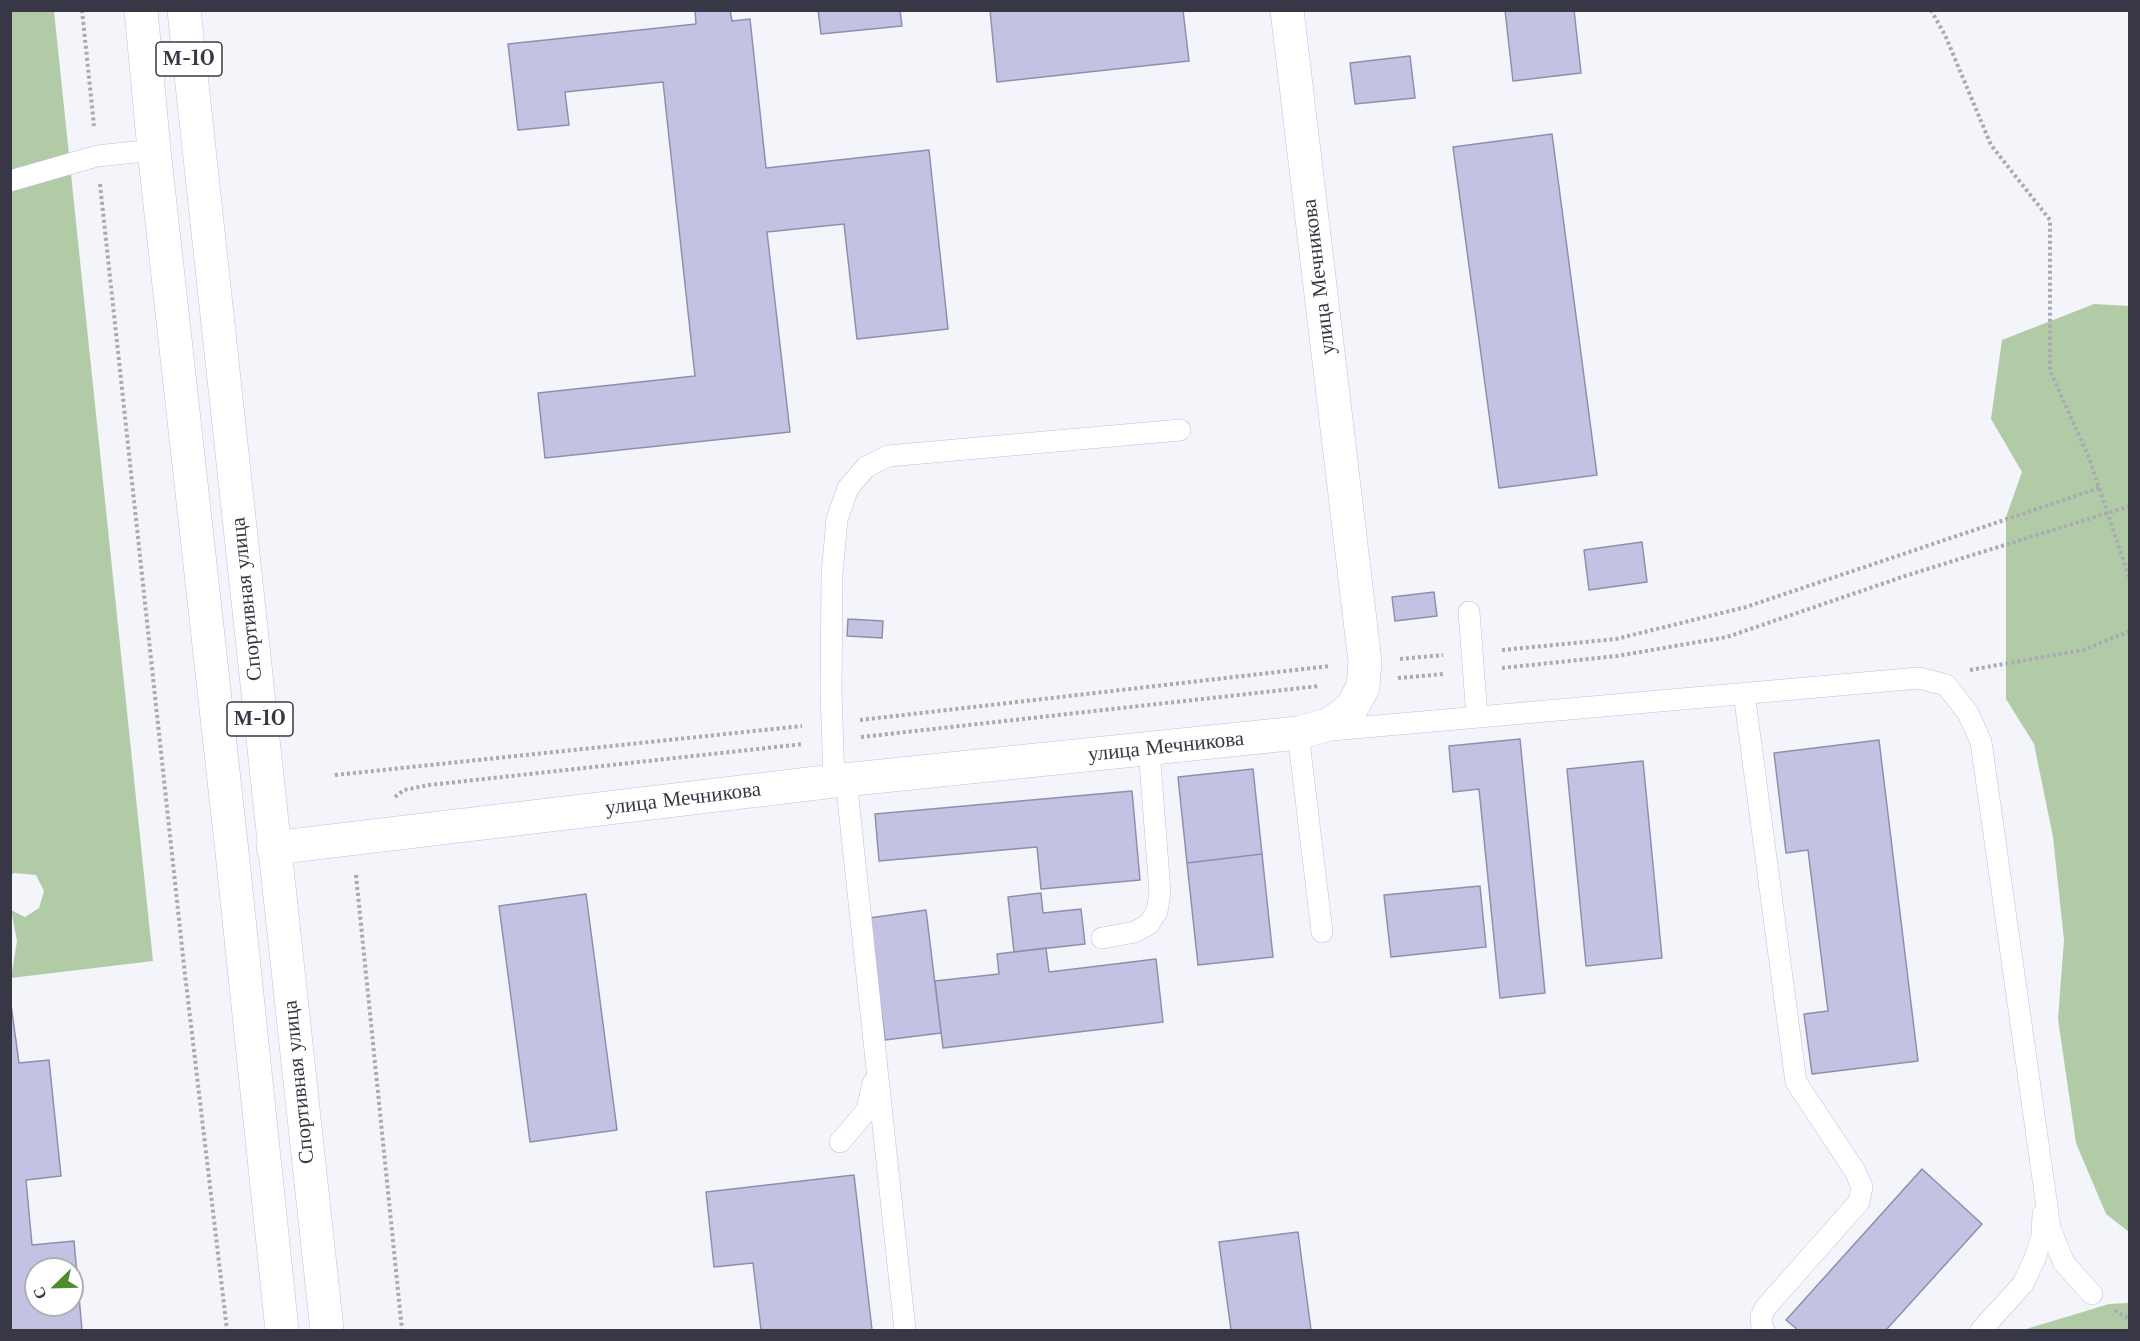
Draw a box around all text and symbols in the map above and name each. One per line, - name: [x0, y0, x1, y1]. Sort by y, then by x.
- road number: М-10: [156, 42, 222, 76]
- street label: улица Мечникова: [1297, 198, 1341, 356]
- street label: Спортивная улица: [226, 516, 268, 682]
- road number: М-10: [227, 702, 293, 736]
- street label: улица Мечникова: [1087, 726, 1245, 768]
- street label: улица Мечникова: [604, 777, 762, 821]
- street label: Спортивная улица: [278, 999, 320, 1165]
- north arrow: [24, 1257, 84, 1317]
- text: С: [28, 1284, 51, 1302]

